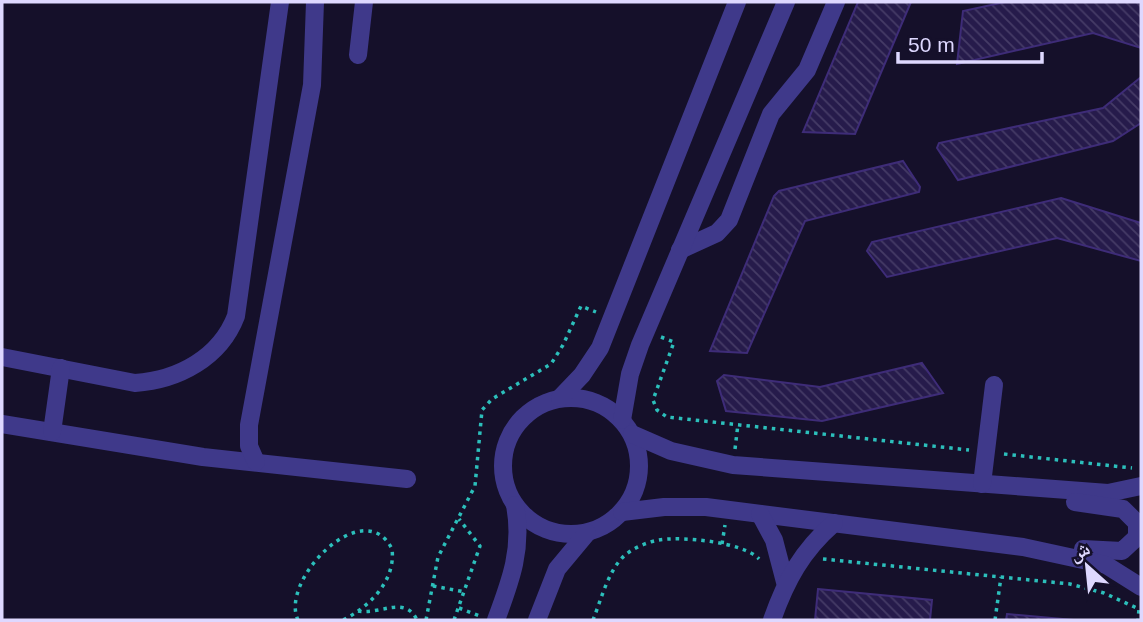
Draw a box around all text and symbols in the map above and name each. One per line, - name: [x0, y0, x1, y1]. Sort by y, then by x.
- scale bar: [898, 21, 1042, 65]
- text: 50 m: [908, 33, 955, 56]
- north arrow: [1052, 531, 1122, 601]
- text: ش: [1066, 537, 1094, 566]

